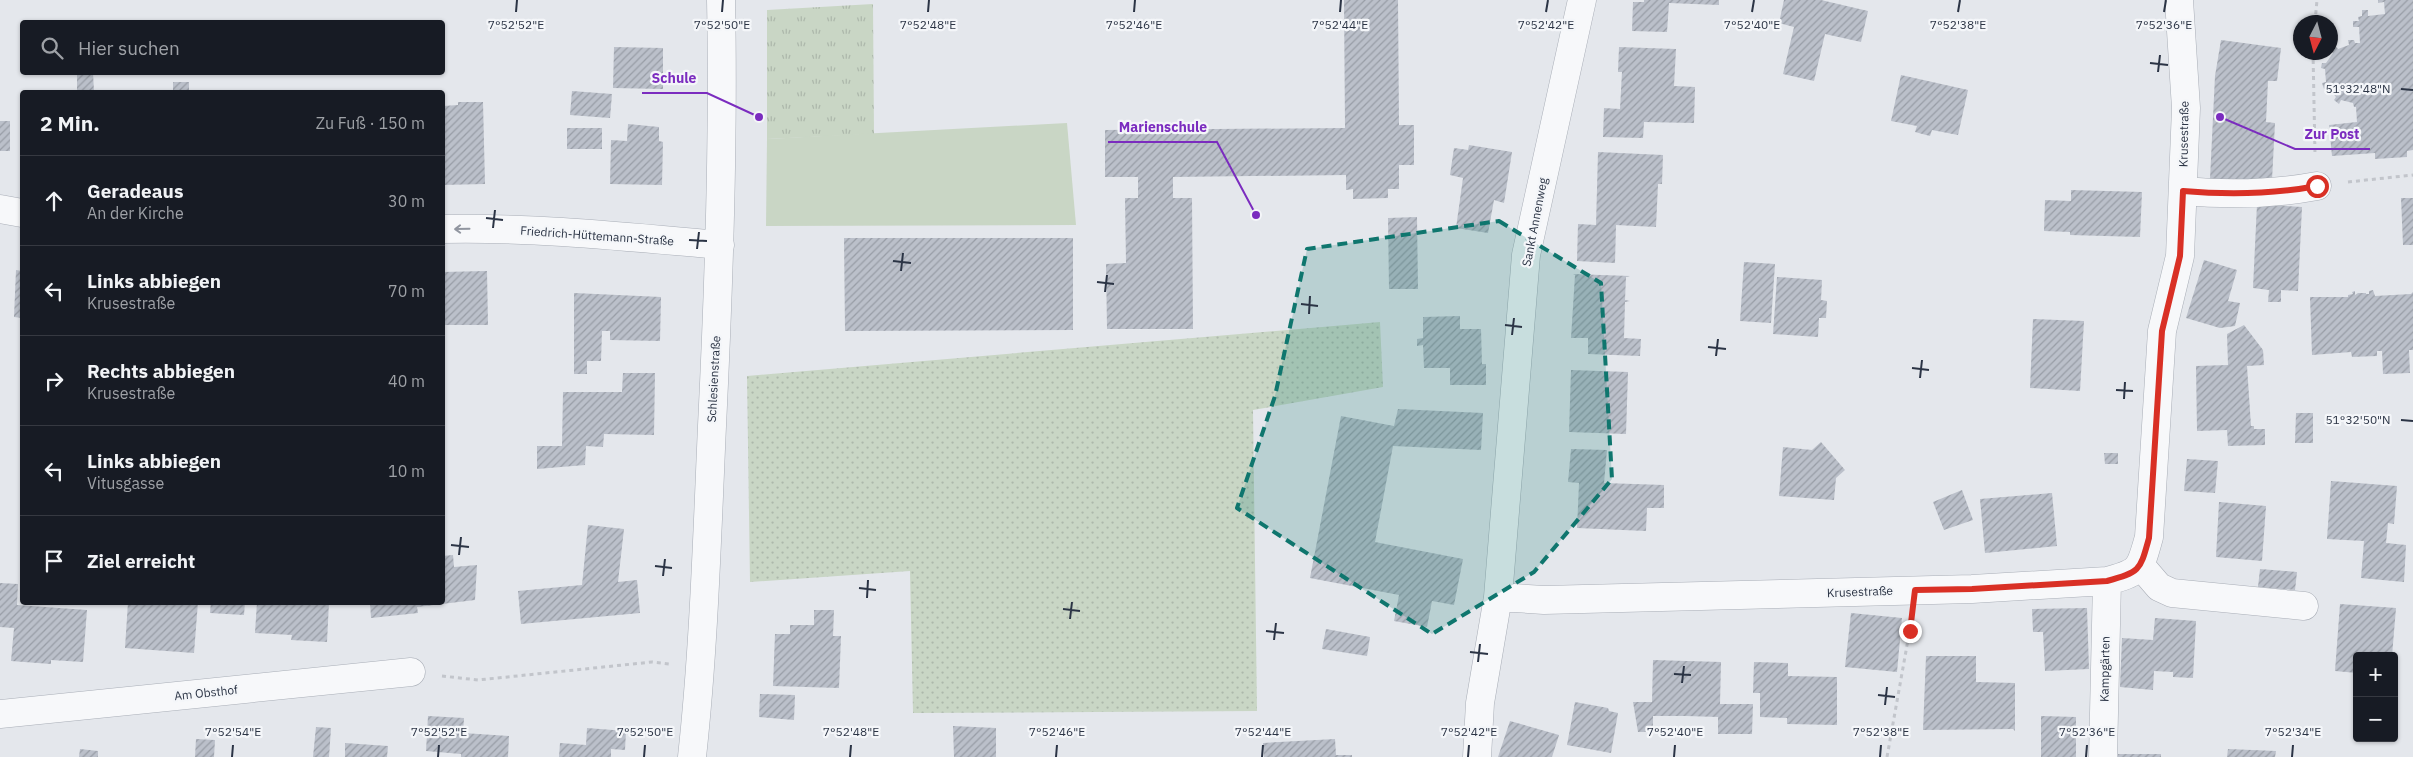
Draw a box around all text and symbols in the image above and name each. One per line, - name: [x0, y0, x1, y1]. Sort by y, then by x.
- north arrow: [2293, 15, 2338, 60]
- text: 7°52'52"E: [488, 17, 544, 32]
- text: 7°52'50"E: [694, 17, 750, 32]
- text: 7°52'48"E: [900, 17, 956, 32]
- text: 7°52'46"E: [1106, 17, 1162, 32]
- text: 7°52'44"E: [1312, 17, 1368, 32]
- text: 7°52'42"E: [1518, 17, 1574, 32]
- text: 7°52'40"E: [1724, 17, 1780, 32]
- text: 7°52'38"E: [1930, 17, 1986, 32]
- text: 7°52'36"E: [2136, 17, 2192, 32]
- search box: [20, 20, 445, 75]
- icon: search: [38, 34, 66, 62]
- text: Hier suchen: [78, 36, 180, 60]
- callout: Schule: [642, 64, 707, 93]
- text: Schule: [652, 69, 697, 87]
- text: 51°32'48"N: [2325, 81, 2391, 96]
- street label: Krusestraße: [2175, 100, 2192, 167]
- text: 2 Min.: [40, 109, 100, 137]
- text: Zu Fuß · 150 m: [316, 113, 425, 133]
- callout: Marienschule: [1108, 113, 1217, 142]
- text: Marienschule: [1119, 118, 1207, 136]
- callout: Zur Post: [2295, 120, 2370, 149]
- text: Zur Post: [2305, 125, 2359, 143]
- route start: [2306, 175, 2329, 198]
- street label: Sankt Annenweg: [1519, 176, 1551, 268]
- text: Geradeaus: [87, 179, 184, 203]
- icon: ahead: [40, 187, 68, 215]
- text: 30 m: [388, 191, 425, 211]
- text: An der Kirche: [87, 203, 184, 223]
- street label: Friedrich-Hüttemann-Straße: [520, 223, 675, 248]
- one-way arrow: [455, 224, 471, 234]
- text: Links abbiegen: [87, 269, 221, 293]
- icon: left: [40, 277, 68, 305]
- text: 70 m: [388, 281, 425, 301]
- text: Krusestraße: [87, 293, 175, 313]
- street label: Schlesienstraße: [704, 335, 723, 423]
- text: Rechts abbiegen: [87, 359, 235, 383]
- icon: right: [40, 367, 68, 395]
- text: 40 m: [388, 371, 425, 391]
- text: Krusestraße: [87, 383, 175, 403]
- text: 51°32'50"N: [2325, 412, 2391, 427]
- text: Links abbiegen: [87, 449, 221, 473]
- icon: left: [40, 457, 68, 485]
- text: 10 m: [388, 461, 425, 481]
- text: Vitusgasse: [87, 473, 164, 493]
- icon: arrive: [40, 547, 68, 575]
- text: Ziel erreicht: [87, 549, 195, 573]
- street label: Krusestraße: [1827, 583, 1894, 600]
- route end: [1899, 620, 1922, 643]
- street label: Kampgärten: [2096, 636, 2113, 702]
- map controls: [2353, 652, 2398, 742]
- button: +: [2353, 652, 2398, 697]
- street label: Am Obsthof: [173, 682, 239, 703]
- button: −: [2353, 697, 2398, 742]
- text: 7°52'54"E: [205, 724, 261, 739]
- text: 7°52'52"E: [411, 724, 467, 739]
- text: 7°52'50"E: [617, 724, 673, 739]
- text: 7°52'48"E: [823, 724, 879, 739]
- text: 7°52'46"E: [1029, 724, 1085, 739]
- text: 7°52'44"E: [1235, 724, 1291, 739]
- text: 7°52'42"E: [1441, 724, 1497, 739]
- text: 7°52'40"E: [1647, 724, 1703, 739]
- text: 7°52'38"E: [1853, 724, 1909, 739]
- text: 7°52'36"E: [2059, 724, 2115, 739]
- text: 7°52'34"E: [2265, 724, 2321, 739]

